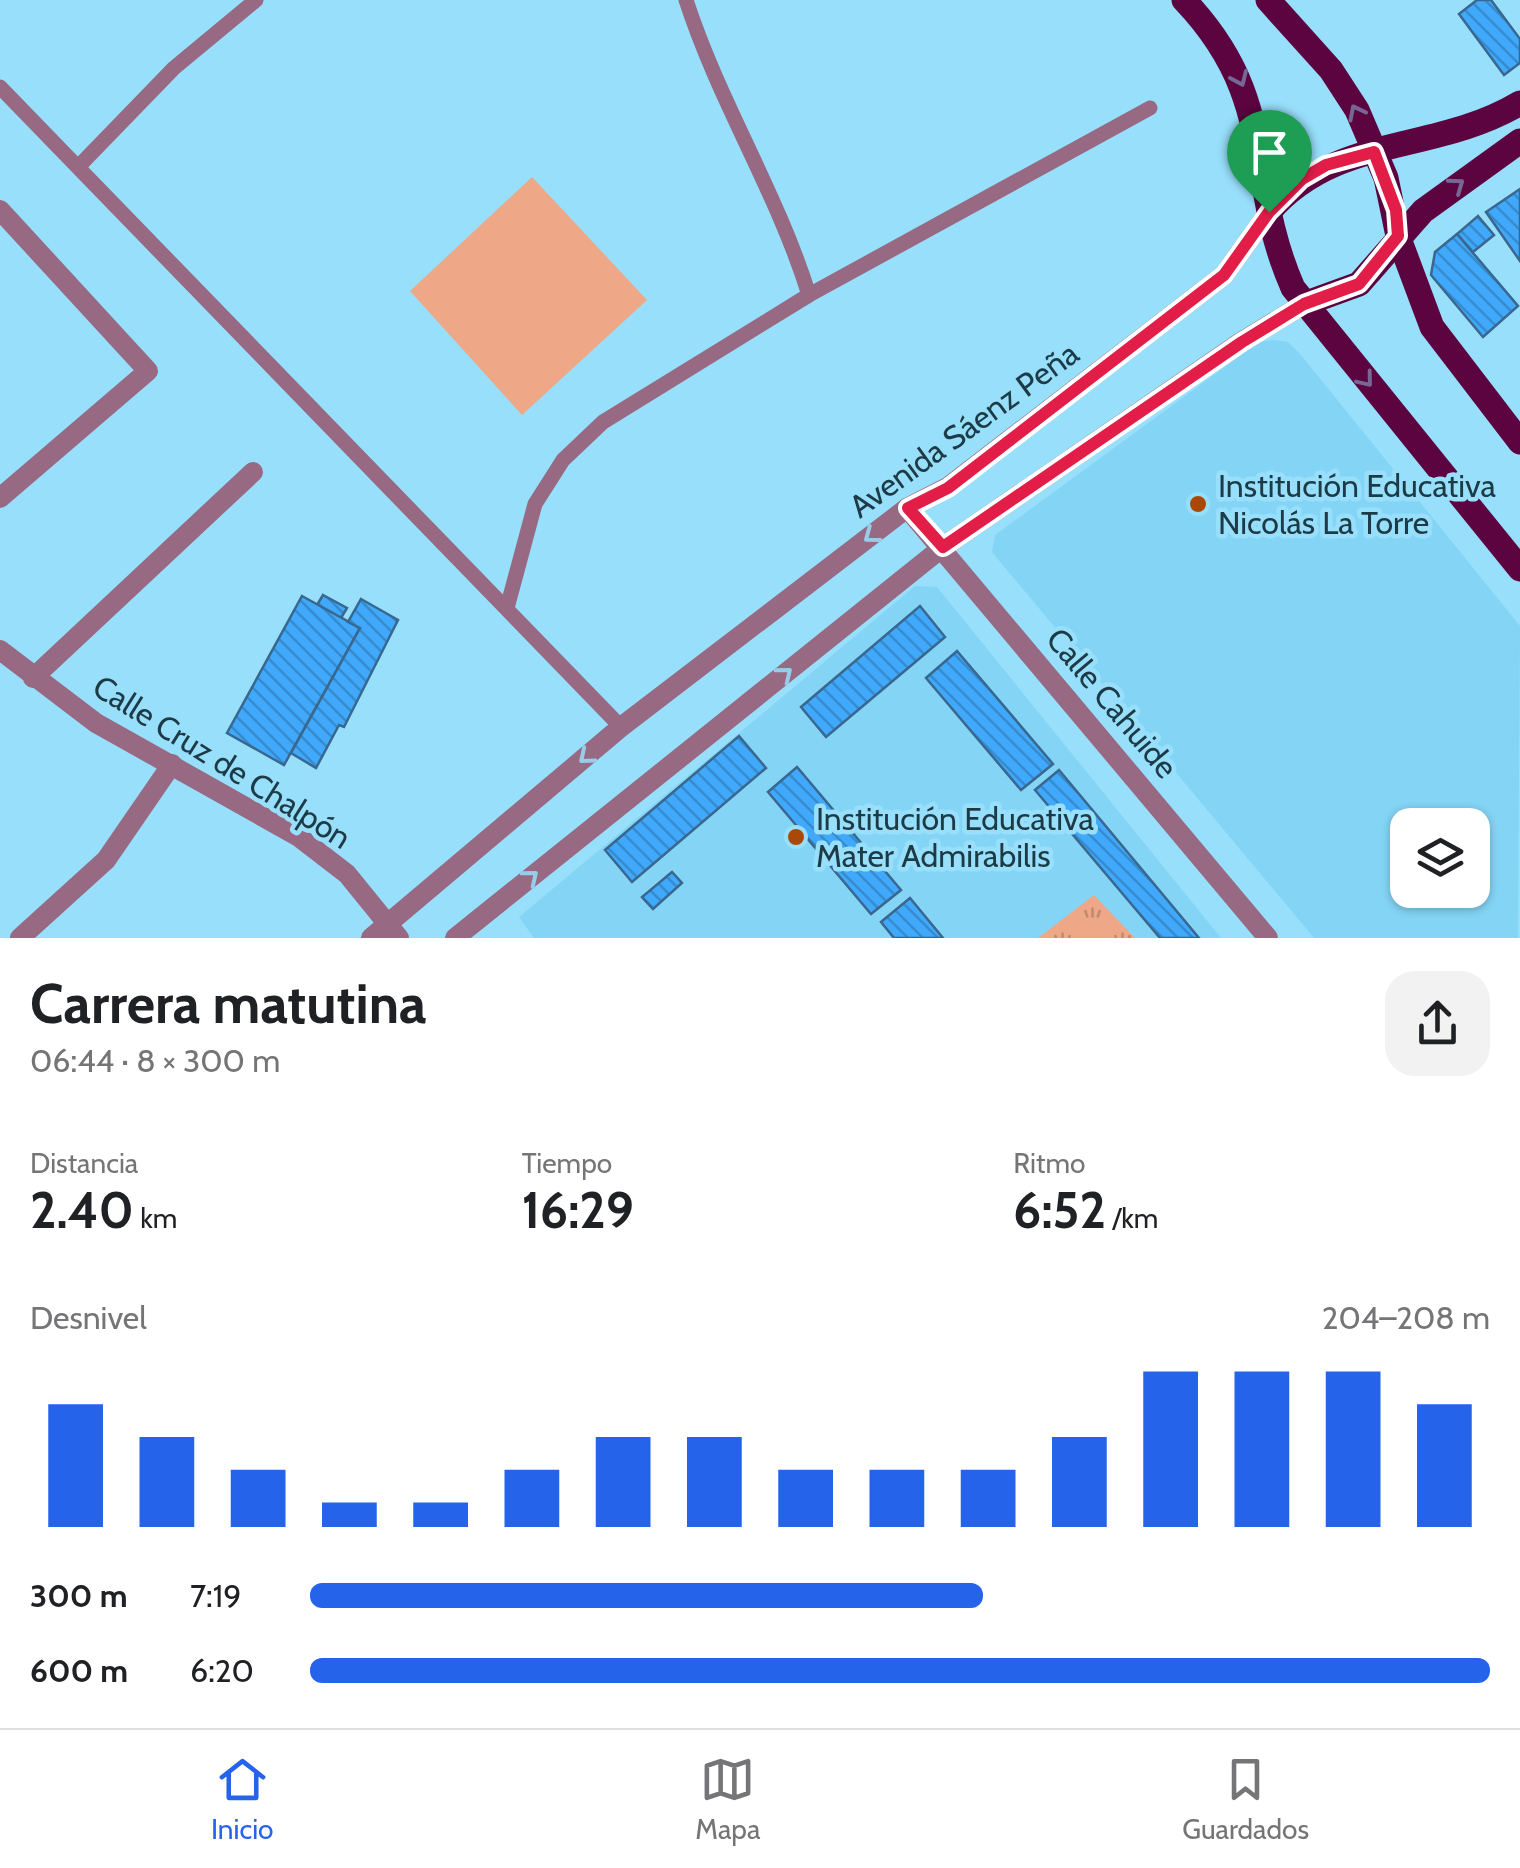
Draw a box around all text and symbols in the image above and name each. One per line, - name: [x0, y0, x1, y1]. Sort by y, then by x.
- one-way arrow: [1228, 69, 1248, 87]
- one-way arrow: [1349, 104, 1368, 122]
- pin: [1227, 110, 1312, 213]
- icon: arrive: [1242, 125, 1297, 180]
- one-way arrow: [1446, 180, 1464, 197]
- street label: Avenida Sáenz Peña: [842, 333, 1086, 526]
- one-way arrow: [1354, 368, 1372, 386]
- place label: Institución Educativa Nicolás La Torre: [1218, 466, 1497, 542]
- marker: Institución Educativa Nicolás La Torre: [1187, 493, 1209, 515]
- one-way arrow: [864, 524, 882, 542]
- street label: Calle Cahuide: [1038, 620, 1186, 786]
- street label: Calle Cruz de Chalpón: [86, 666, 358, 857]
- one-way arrow: [773, 668, 791, 686]
- one-way arrow: [580, 745, 598, 763]
- place label: Institución Educativa Mater Admirabilis: [816, 799, 1095, 875]
- map controls: [1390, 808, 1490, 908]
- button: layers: [1390, 808, 1490, 908]
- marker: Institución Educativa Mater Admirabilis: [785, 826, 807, 848]
- one-way arrow: [520, 871, 538, 889]
- text: Carrera matutina: [30, 970, 427, 1037]
- button: share: [1385, 971, 1490, 1076]
- text: 06:44 · 8 × 300 m: [30, 1041, 280, 1080]
- text: Distancia: [30, 1146, 138, 1180]
- text: Tiempo: [522, 1146, 612, 1180]
- text: Ritmo: [1013, 1146, 1085, 1180]
- text: 2.40: [30, 1180, 134, 1241]
- text: 16:29: [522, 1180, 634, 1241]
- text: 6:52: [1013, 1180, 1106, 1241]
- text: km: [134, 1201, 177, 1235]
- text: /km: [1106, 1201, 1158, 1235]
- text: Desnivel: [30, 1298, 147, 1337]
- text: 204–208 m: [1322, 1298, 1490, 1337]
- text: 300 m: [30, 1576, 127, 1615]
- text: 7:19: [190, 1576, 241, 1615]
- text: 600 m: [30, 1651, 128, 1690]
- text: 6:20: [190, 1651, 254, 1690]
- tab: Inicio: [211, 1752, 273, 1846]
- tab: Mapa: [695, 1752, 760, 1846]
- tab: Guardados: [1182, 1752, 1309, 1846]

